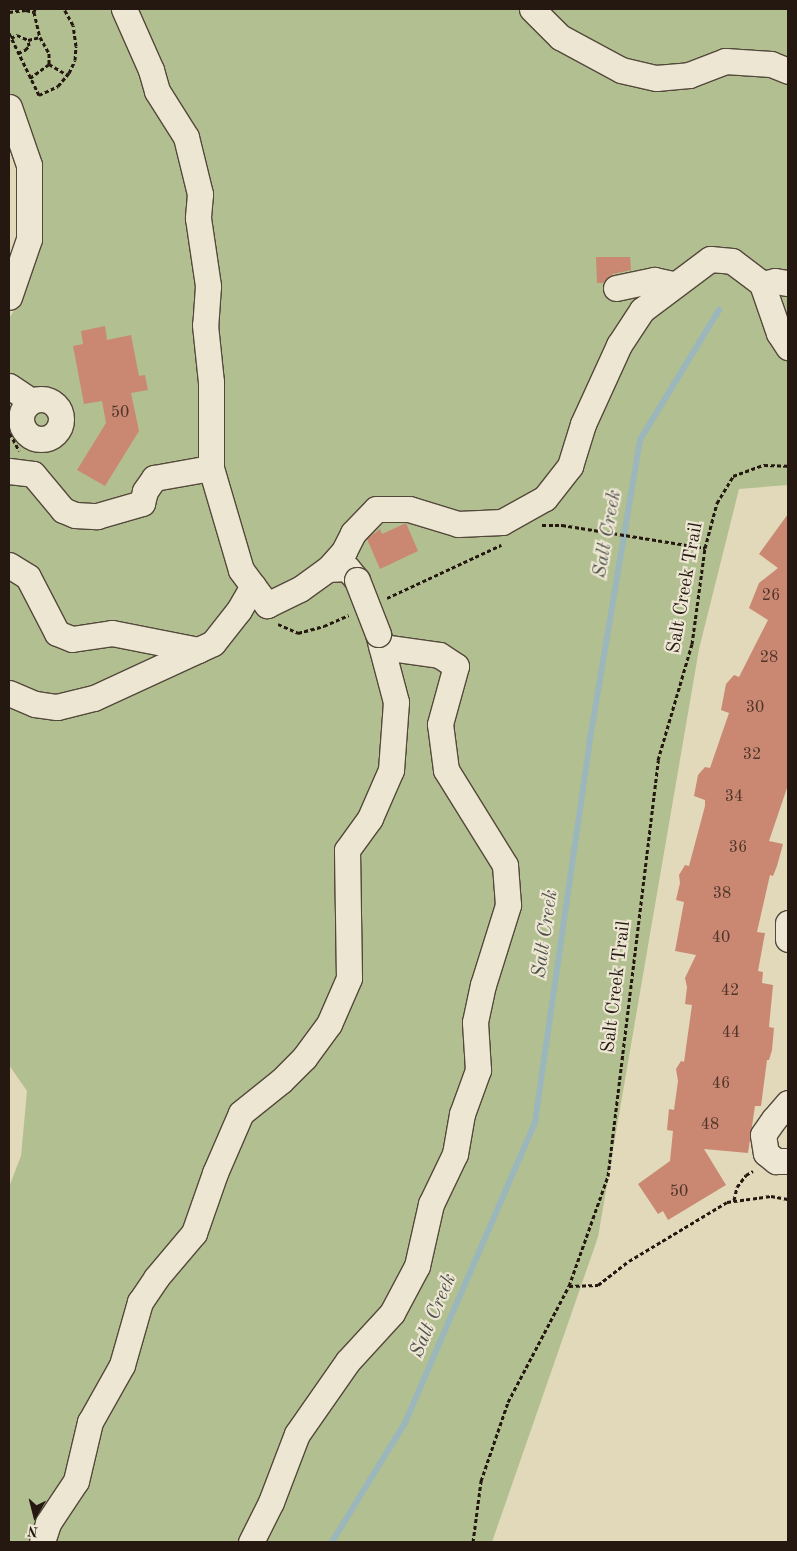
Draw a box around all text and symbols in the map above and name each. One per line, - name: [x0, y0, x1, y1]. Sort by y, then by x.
- house number: 50: [111, 403, 129, 423]
- water label: Salt Creek: [588, 488, 628, 580]
- street label: Salt Creek Trail: [663, 521, 709, 655]
- house number: 26: [762, 586, 780, 606]
- house number: 28: [760, 648, 778, 668]
- house number: 30: [746, 698, 764, 718]
- house number: 32: [743, 745, 761, 765]
- house number: 34: [725, 787, 743, 807]
- house number: 36: [729, 838, 747, 858]
- house number: 38: [713, 884, 731, 904]
- water label: Salt Creek: [528, 888, 564, 980]
- street label: Salt Creek Trail: [598, 920, 636, 1054]
- house number: 40: [712, 928, 730, 948]
- house number: 42: [721, 981, 739, 1001]
- house number: 44: [722, 1023, 740, 1043]
- house number: 46: [712, 1074, 730, 1094]
- house number: 48: [701, 1115, 719, 1135]
- house number: 50: [670, 1182, 688, 1202]
- water label: Salt Creek: [406, 1270, 462, 1362]
- north arrow: [10, 1491, 60, 1541]
- text: N: [27, 1523, 39, 1539]

